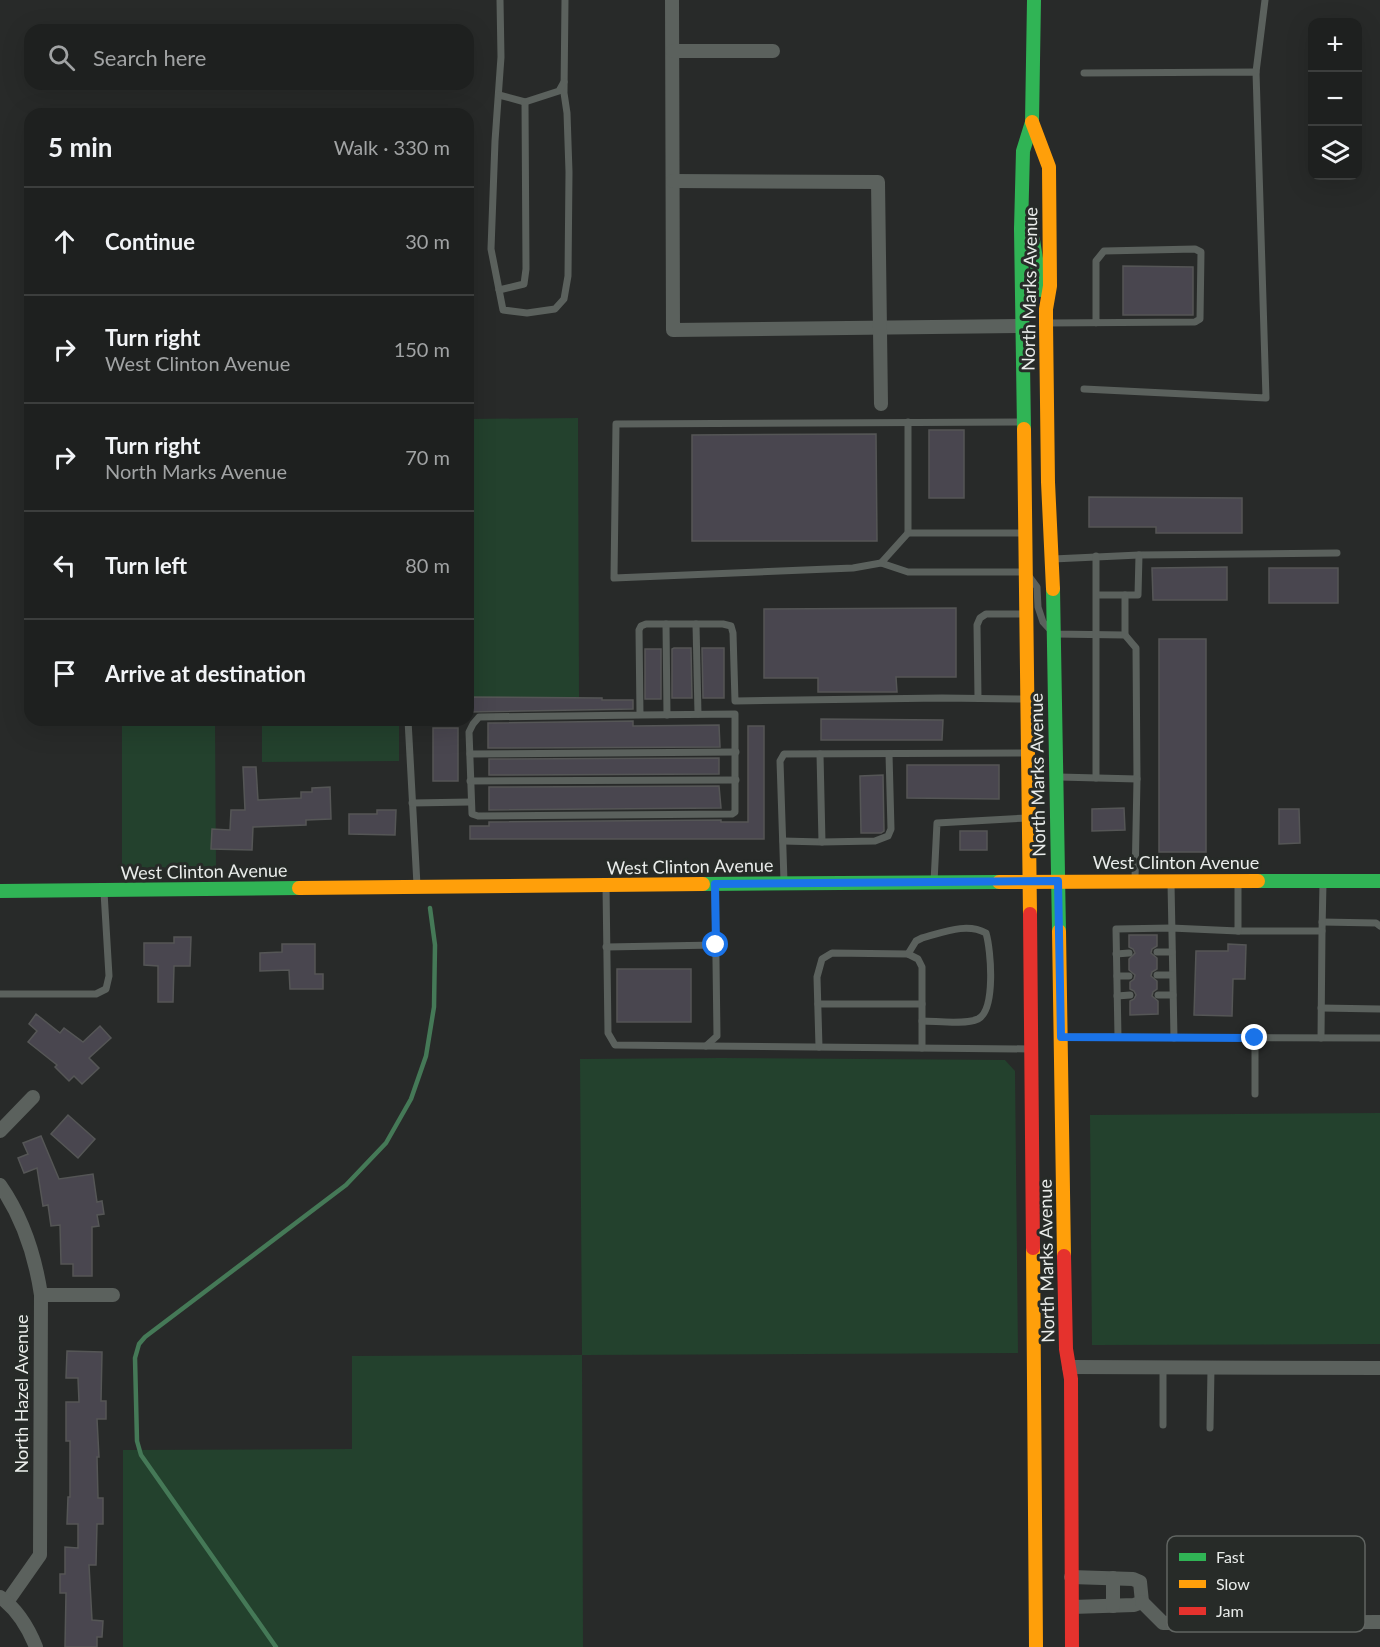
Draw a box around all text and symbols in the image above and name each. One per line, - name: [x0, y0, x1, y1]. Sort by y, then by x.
- map controls: [1308, 18, 1362, 180]
- button: +: [1308, 18, 1362, 72]
- search box: [24, 24, 474, 90]
- icon: search: [45, 41, 78, 74]
- text: Search here: [93, 44, 206, 71]
- button: −: [1308, 72, 1362, 126]
- button: layers: [1308, 126, 1362, 180]
- text: 5 min: [48, 131, 112, 163]
- text: Walk · 330 m: [334, 135, 450, 159]
- street label: North Marks Avenue: [1017, 207, 1041, 371]
- icon: ahead: [48, 225, 81, 258]
- text: Continue: [105, 228, 195, 255]
- text: 30 m: [405, 229, 450, 253]
- text: Turn right: [105, 324, 200, 351]
- icon: right: [48, 333, 81, 366]
- text: 150 m: [394, 337, 450, 361]
- text: West Clinton Avenue: [105, 351, 290, 375]
- text: Turn right: [105, 432, 200, 459]
- icon: right: [48, 441, 81, 474]
- text: 70 m: [405, 445, 450, 469]
- text: North Marks Avenue: [105, 459, 287, 483]
- icon: left: [48, 549, 81, 582]
- text: Turn left: [105, 552, 187, 579]
- text: 80 m: [405, 553, 450, 577]
- icon: arrive: [48, 657, 81, 690]
- text: Arrive at destination: [105, 660, 306, 687]
- street label: North Marks Avenue: [1025, 693, 1049, 857]
- street label: West Clinton Avenue: [1093, 851, 1259, 873]
- street label: West Clinton Avenue: [606, 854, 774, 878]
- street label: West Clinton Avenue: [120, 859, 288, 883]
- route start: [702, 931, 728, 957]
- route end: [1241, 1024, 1267, 1050]
- street label: North Marks Avenue: [1034, 1179, 1058, 1343]
- street label: North Hazel Avenue: [10, 1314, 32, 1474]
- legend: [1167, 1536, 1365, 1632]
- text: Fast: [1216, 1547, 1245, 1566]
- text: Slow: [1216, 1574, 1250, 1593]
- text: Jam: [1216, 1601, 1244, 1620]

